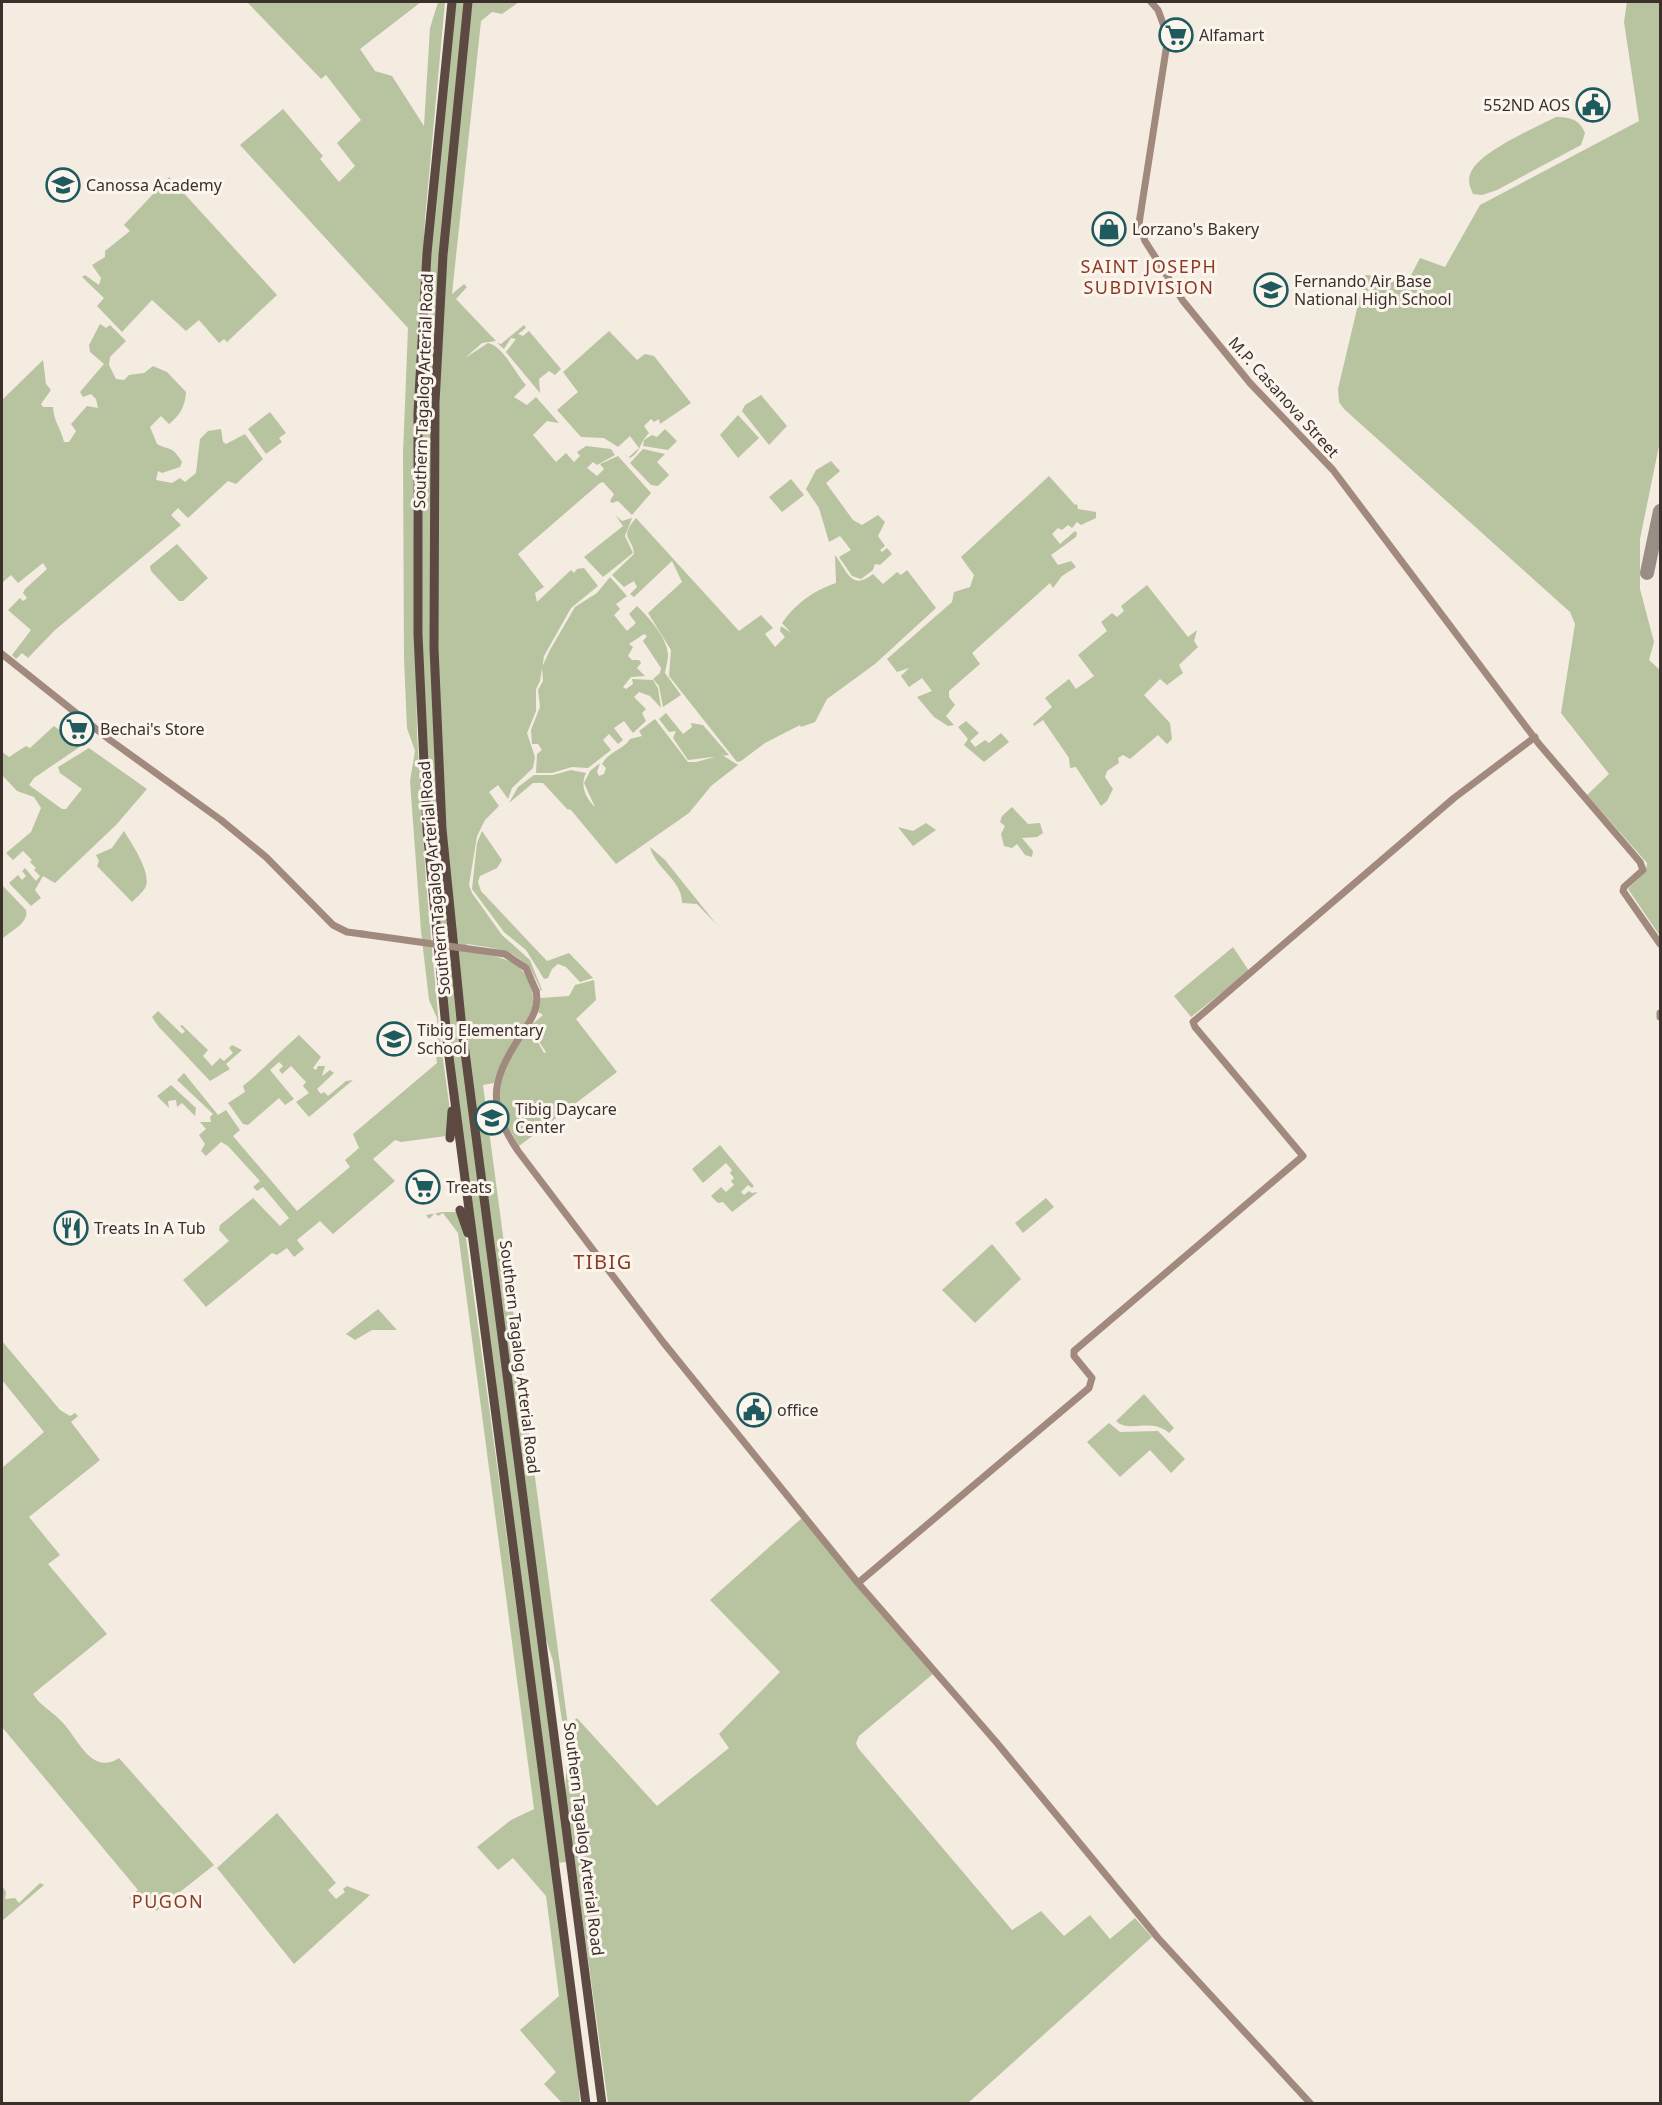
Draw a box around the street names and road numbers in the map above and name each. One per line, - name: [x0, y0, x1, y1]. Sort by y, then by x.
- street label: Southern Tagalog Arterial Road: [408, 273, 438, 509]
- street label: M.P. Casanova Street: [1224, 332, 1344, 462]
- street label: Southern Tagalog Arterial Road: [413, 760, 455, 996]
- street label: Southern Tagalog Arterial Road: [495, 1239, 545, 1475]
- street label: Southern Tagalog Arterial Road: [559, 1721, 609, 1957]

